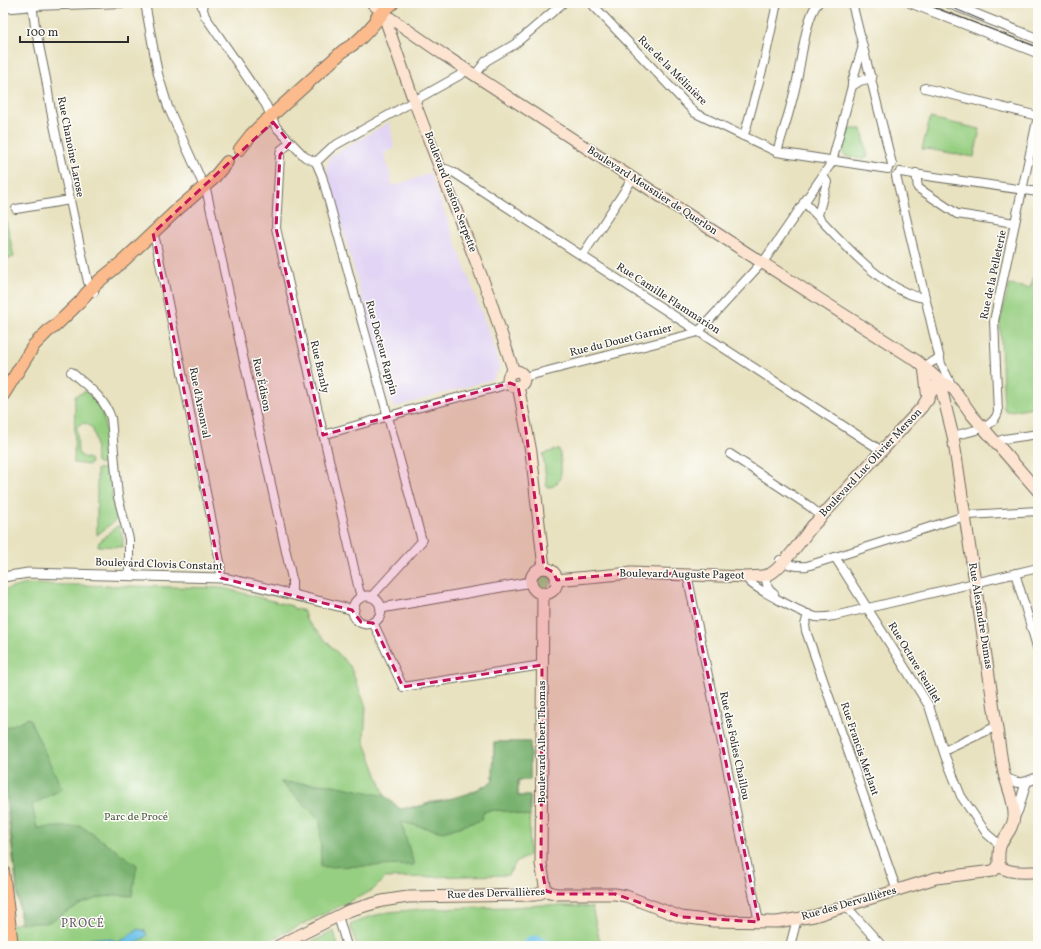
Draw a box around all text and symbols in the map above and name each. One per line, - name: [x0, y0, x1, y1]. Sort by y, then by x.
- scale bar: [20, 18, 128, 44]
- text: 100 m: [26, 25, 59, 41]
- street label: Rue de la Mélinière: [634, 33, 710, 109]
- street label: Rue Chanoine Larose: [53, 95, 87, 199]
- street label: Boulevard Gaston Serpette: [420, 129, 480, 255]
- street label: Boulevard Meusnier de Querlon: [584, 143, 721, 239]
- street label: Rue de la Pelleterie: [977, 229, 1011, 321]
- street label: Rue Camille Flammarion: [613, 260, 723, 338]
- street label: Rue Docteur Rappin: [361, 299, 401, 397]
- street label: Rue du Douet Garnier: [568, 321, 674, 361]
- street label: Rue Branly: [306, 339, 332, 395]
- street label: Rue Édison: [248, 357, 274, 414]
- street label: Rue d'Arsonval: [185, 366, 213, 440]
- street label: Boulevard Luc Olivier Merson: [816, 405, 926, 521]
- street label: Boulevard Clovis Constant: [95, 555, 223, 575]
- street label: Rue Alexandre Dumas: [964, 562, 996, 671]
- street label: Boulevard Auguste Pageot: [619, 566, 745, 584]
- street label: Rue Octave Feuillet: [884, 620, 944, 707]
- street label: Boulevard Albert Thomas: [535, 680, 550, 803]
- street label: Rue des Folies Chaillou: [715, 690, 753, 802]
- street label: Rue Francis Merlant: [836, 700, 882, 798]
- park label: Parc de Procé: [104, 810, 168, 825]
- street label: Rue des Dervallières: [800, 883, 899, 925]
- street label: Rue des Dervallières: [447, 885, 546, 903]
- district label: PROCÉ: [61, 915, 105, 932]

